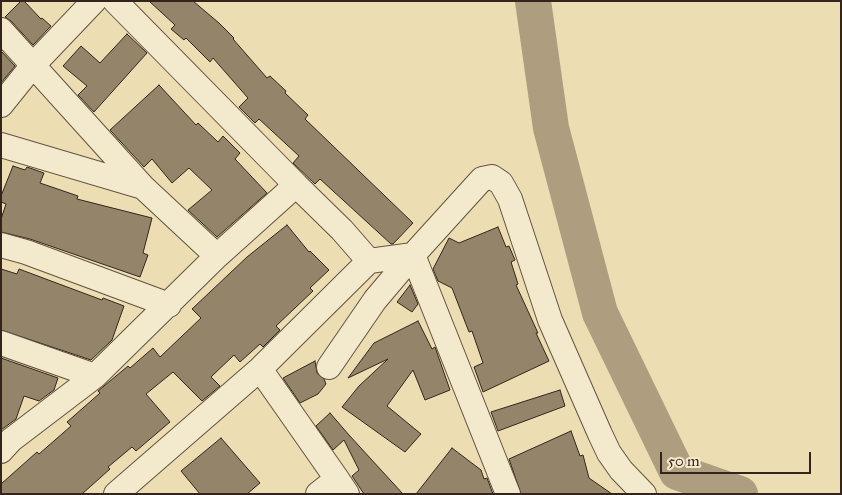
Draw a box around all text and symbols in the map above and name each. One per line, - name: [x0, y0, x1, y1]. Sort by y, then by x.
- scale bar: [662, 442, 813, 474]
- text: 50 m: [668, 452, 700, 470]

